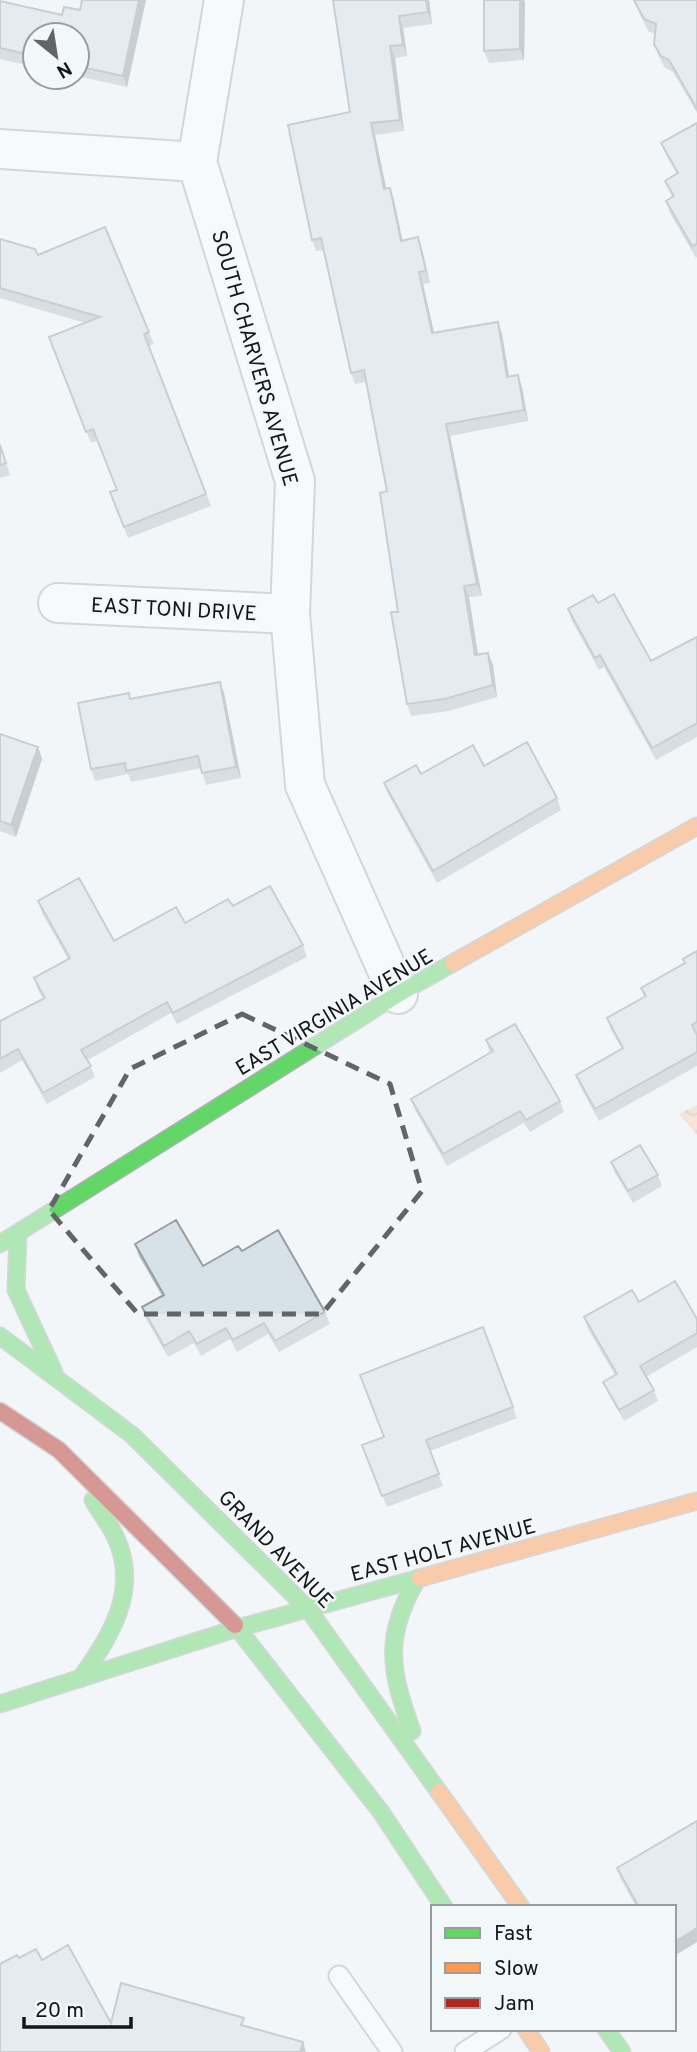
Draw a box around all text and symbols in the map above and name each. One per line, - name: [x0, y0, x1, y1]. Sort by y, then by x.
- north arrow: [21, 21, 91, 91]
- text: N: [52, 55, 75, 83]
- street label: SOUTH CHARVERS AVENUE: [204, 227, 303, 490]
- street label: EAST TONI DRIVE: [90, 593, 258, 628]
- street label: EAST VIRGINIA AVENUE: [231, 944, 438, 1083]
- street label: GRAND AVENUE: [211, 1485, 338, 1615]
- street label: EAST HOLT AVENUE: [348, 1514, 539, 1589]
- legend: [431, 1905, 676, 2031]
- text: Fast: [494, 1921, 533, 1948]
- text: Slow: [494, 1956, 539, 1983]
- scale bar: [24, 1986, 131, 2030]
- text: Jam: [494, 1991, 535, 2018]
- text: 20 m: [35, 1998, 84, 2025]

